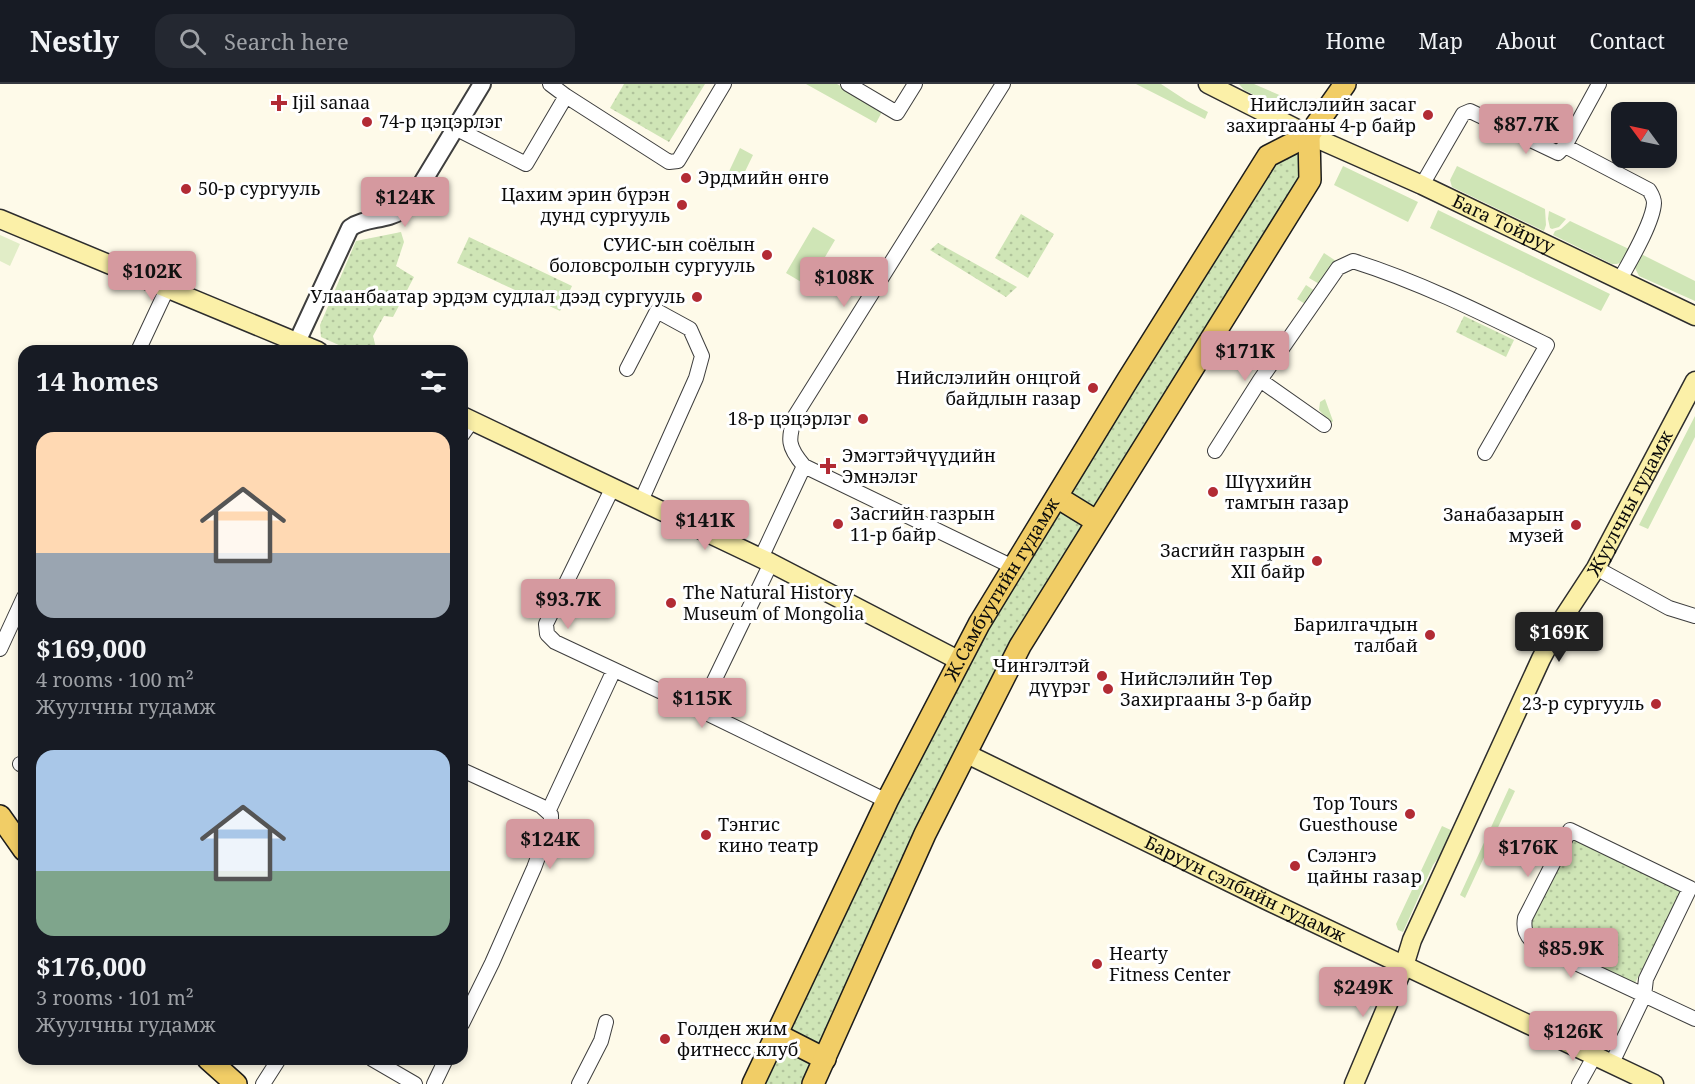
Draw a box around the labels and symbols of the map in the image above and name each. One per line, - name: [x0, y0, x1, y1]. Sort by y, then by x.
- place label: Ijil sanaa: [292, 90, 370, 114]
- place label: Нийслэлийн засаг захиргааны 4-р байр: [1226, 92, 1416, 137]
- marker: Ijil sanaa: [270, 94, 288, 112]
- north arrow: [1611, 102, 1677, 168]
- pin: $87.7K: [1477, 104, 1575, 155]
- marker: Нийслэлийн засаг захиргааны 4-р байр: [1421, 108, 1435, 122]
- place label: 74-р цэцэрлэг: [379, 109, 503, 133]
- marker: 74-р цэцэрлэг: [360, 115, 374, 129]
- place label: Эрдмийн өнгө: [698, 165, 829, 189]
- marker: Эрдмийн өнгө: [679, 171, 693, 185]
- place label: 50-р сургууль: [198, 176, 320, 200]
- pin: $124K: [363, 177, 447, 228]
- marker: 50-р сургууль: [179, 182, 193, 196]
- place label: Цахим эрин бүрэн дунд сургууль: [501, 182, 670, 227]
- street label: Бага Тойруу: [1449, 188, 1560, 258]
- marker: Цахим эрин бүрэн дунд сургууль: [675, 198, 689, 212]
- place label: СУИС-ын соёлын боловсролын сургууль: [549, 232, 755, 277]
- marker: СУИС-ын соёлын боловсролын сургууль: [760, 248, 774, 262]
- pin: $102K: [110, 251, 194, 302]
- pin: $108K: [802, 257, 886, 308]
- place label: Улаанбаатар эрдэм судлал дээд сургууль: [311, 284, 685, 308]
- marker: Улаанбаатар эрдэм судлал дээд сургууль: [690, 290, 704, 304]
- pin: $171K: [1203, 331, 1287, 382]
- place label: Нийслэлийн онцгой байдлын газар: [896, 365, 1081, 410]
- marker: Нийслэлийн онцгой байдлын газар: [1086, 381, 1100, 395]
- place label: 18-р цэцэрлэг: [728, 406, 851, 430]
- marker: 18-р цэцэрлэг: [856, 412, 870, 426]
- street label: Жуулчны гудамж: [1580, 425, 1678, 581]
- place label: Эмэгтэйчүүдийн Эмнэлэг: [842, 443, 996, 488]
- marker: Эмэгтэйчүүдийн Эмнэлэг: [819, 457, 837, 475]
- place label: Шүүхийн тамгын газар: [1225, 469, 1349, 514]
- marker: Шүүхийн тамгын газар: [1206, 485, 1220, 499]
- street label: Ж.Самбуугийн гудамж: [938, 492, 1064, 686]
- pin: $141K: [663, 500, 747, 551]
- place label: Засгийн газрын 11-р байр: [850, 501, 995, 546]
- place label: Занабазарын музей: [1443, 502, 1564, 547]
- marker: Засгийн газрын 11-р байр: [831, 517, 845, 531]
- marker: Занабазарын музей: [1569, 518, 1583, 532]
- place label: Засгийн газрын XII байр: [1160, 538, 1305, 583]
- marker: Засгийн газрын XII байр: [1310, 554, 1324, 568]
- pin: $93.7K: [519, 579, 617, 630]
- place label: The Natural History Museum of Mongolia: [683, 580, 864, 625]
- marker: The Natural History Museum of Mongolia: [664, 596, 678, 610]
- place label: Барилгачдын талбай: [1294, 612, 1418, 657]
- pin: $169K: [1517, 612, 1601, 663]
- marker: Барилгачдын талбай: [1423, 628, 1437, 642]
- place label: Чингэлтэй дүүрэг: [993, 653, 1090, 698]
- place label: Нийслэлийн Төр Захиргааны 3-р байр: [1120, 666, 1312, 711]
- marker: Чингэлтэй дүүрэг: [1095, 669, 1109, 683]
- pin: $115K: [660, 678, 744, 729]
- marker: Нийслэлийн Төр Захиргааны 3-р байр: [1101, 682, 1115, 696]
- place label: 23-р сургууль: [1522, 691, 1644, 715]
- marker: 23-р сургууль: [1649, 697, 1663, 711]
- place label: Top Tours Guesthouse: [1299, 791, 1398, 836]
- marker: Top Tours Guesthouse: [1403, 807, 1417, 821]
- place label: Тэнгис кино театр: [718, 812, 818, 857]
- pin: $124K: [508, 819, 592, 870]
- pin: $176K: [1486, 827, 1570, 878]
- marker: Тэнгис кино театр: [699, 828, 713, 842]
- street label: Баруун сэлбийн гудамж: [1141, 830, 1350, 947]
- place label: Сэлэнгэ цайны газар: [1307, 843, 1422, 888]
- marker: Сэлэнгэ цайны газар: [1288, 859, 1302, 873]
- pin: $85.9K: [1522, 928, 1620, 979]
- place label: Hearty Fitness Center: [1109, 941, 1231, 986]
- marker: Hearty Fitness Center: [1090, 957, 1104, 971]
- pin: $249K: [1321, 967, 1405, 1018]
- pin: $126K: [1531, 1011, 1615, 1062]
- place label: Голден жим фитнесс клуб: [677, 1016, 798, 1061]
- marker: Голден жим фитнесс клуб: [658, 1032, 672, 1046]

